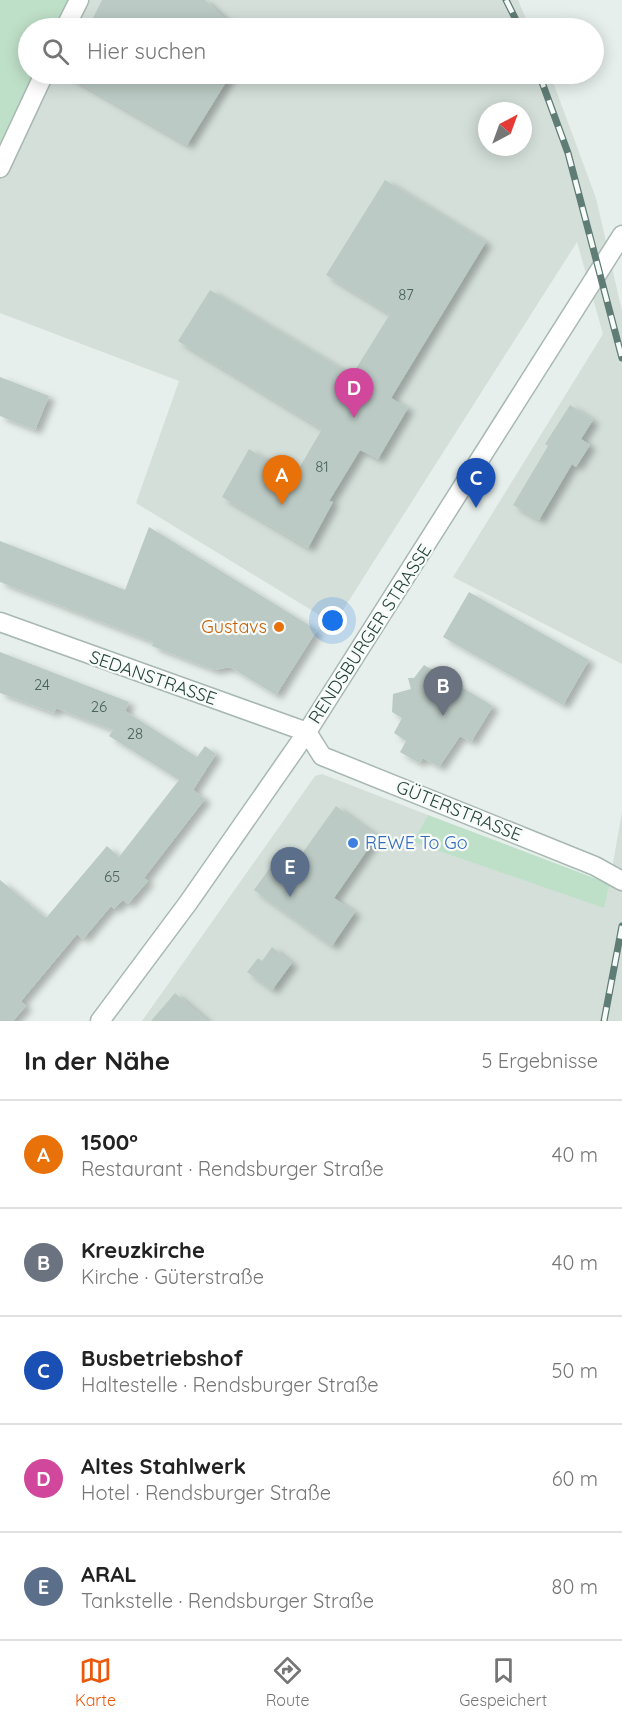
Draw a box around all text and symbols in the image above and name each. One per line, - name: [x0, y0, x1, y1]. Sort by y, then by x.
- search box: [18, 18, 604, 84]
- icon: search: [39, 35, 72, 68]
- text: Hier suchen: [87, 37, 206, 65]
- north arrow: [478, 102, 532, 156]
- house number: 87: [398, 285, 414, 304]
- pin: D: [334, 368, 374, 418]
- pin: A: [262, 456, 302, 505]
- house number: 81: [315, 457, 329, 476]
- pin: C: [456, 458, 496, 508]
- street label: RENDSBURGER STRASSE: [303, 540, 436, 728]
- your location: [318, 606, 347, 635]
- place label: Gustavs: [201, 615, 267, 638]
- marker: Gustavs: [272, 620, 286, 634]
- street label: SEDANSTRASSE: [86, 645, 220, 710]
- pin: B: [424, 666, 462, 716]
- house number: 24: [34, 675, 50, 694]
- house number: 26: [91, 697, 107, 716]
- house number: 28: [127, 724, 143, 743]
- street label: GÜTERSTRASSE: [393, 775, 525, 846]
- place label: REWE To Go: [365, 831, 468, 854]
- marker: REWE To Go: [346, 836, 360, 850]
- pin: E: [270, 848, 310, 897]
- house number: 65: [104, 867, 120, 886]
- text: In der Nähe: [24, 1044, 170, 1077]
- text: 5 Ergebnisse: [481, 1048, 598, 1073]
- text: 1500°: [81, 1128, 138, 1156]
- text: A: [37, 1142, 50, 1167]
- text: 40 m: [552, 1142, 598, 1167]
- text: Restaurant · Rendsburger Straße: [81, 1156, 384, 1181]
- text: Kreuzkirche: [81, 1236, 205, 1264]
- text: B: [37, 1250, 50, 1275]
- text: 40 m: [552, 1250, 598, 1275]
- text: Kirche · Güterstraße: [81, 1264, 264, 1289]
- text: Busbetriebshof: [81, 1344, 243, 1372]
- text: C: [37, 1358, 50, 1383]
- text: 50 m: [552, 1358, 598, 1383]
- text: Haltestelle · Rendsburger Straße: [81, 1372, 379, 1397]
- text: Altes Stahlwerk: [81, 1452, 246, 1480]
- text: D: [36, 1466, 51, 1491]
- text: 60 m: [552, 1466, 598, 1491]
- text: Hotel · Rendsburger Straße: [81, 1480, 331, 1505]
- text: ARAL: [81, 1560, 137, 1588]
- text: E: [38, 1574, 49, 1599]
- text: 80 m: [552, 1574, 598, 1599]
- text: Tankstelle · Rendsburger Straße: [81, 1588, 374, 1613]
- tab: Karte: [75, 1654, 116, 1710]
- tab: Route: [266, 1654, 309, 1710]
- tab: Gespeichert: [459, 1654, 547, 1710]

